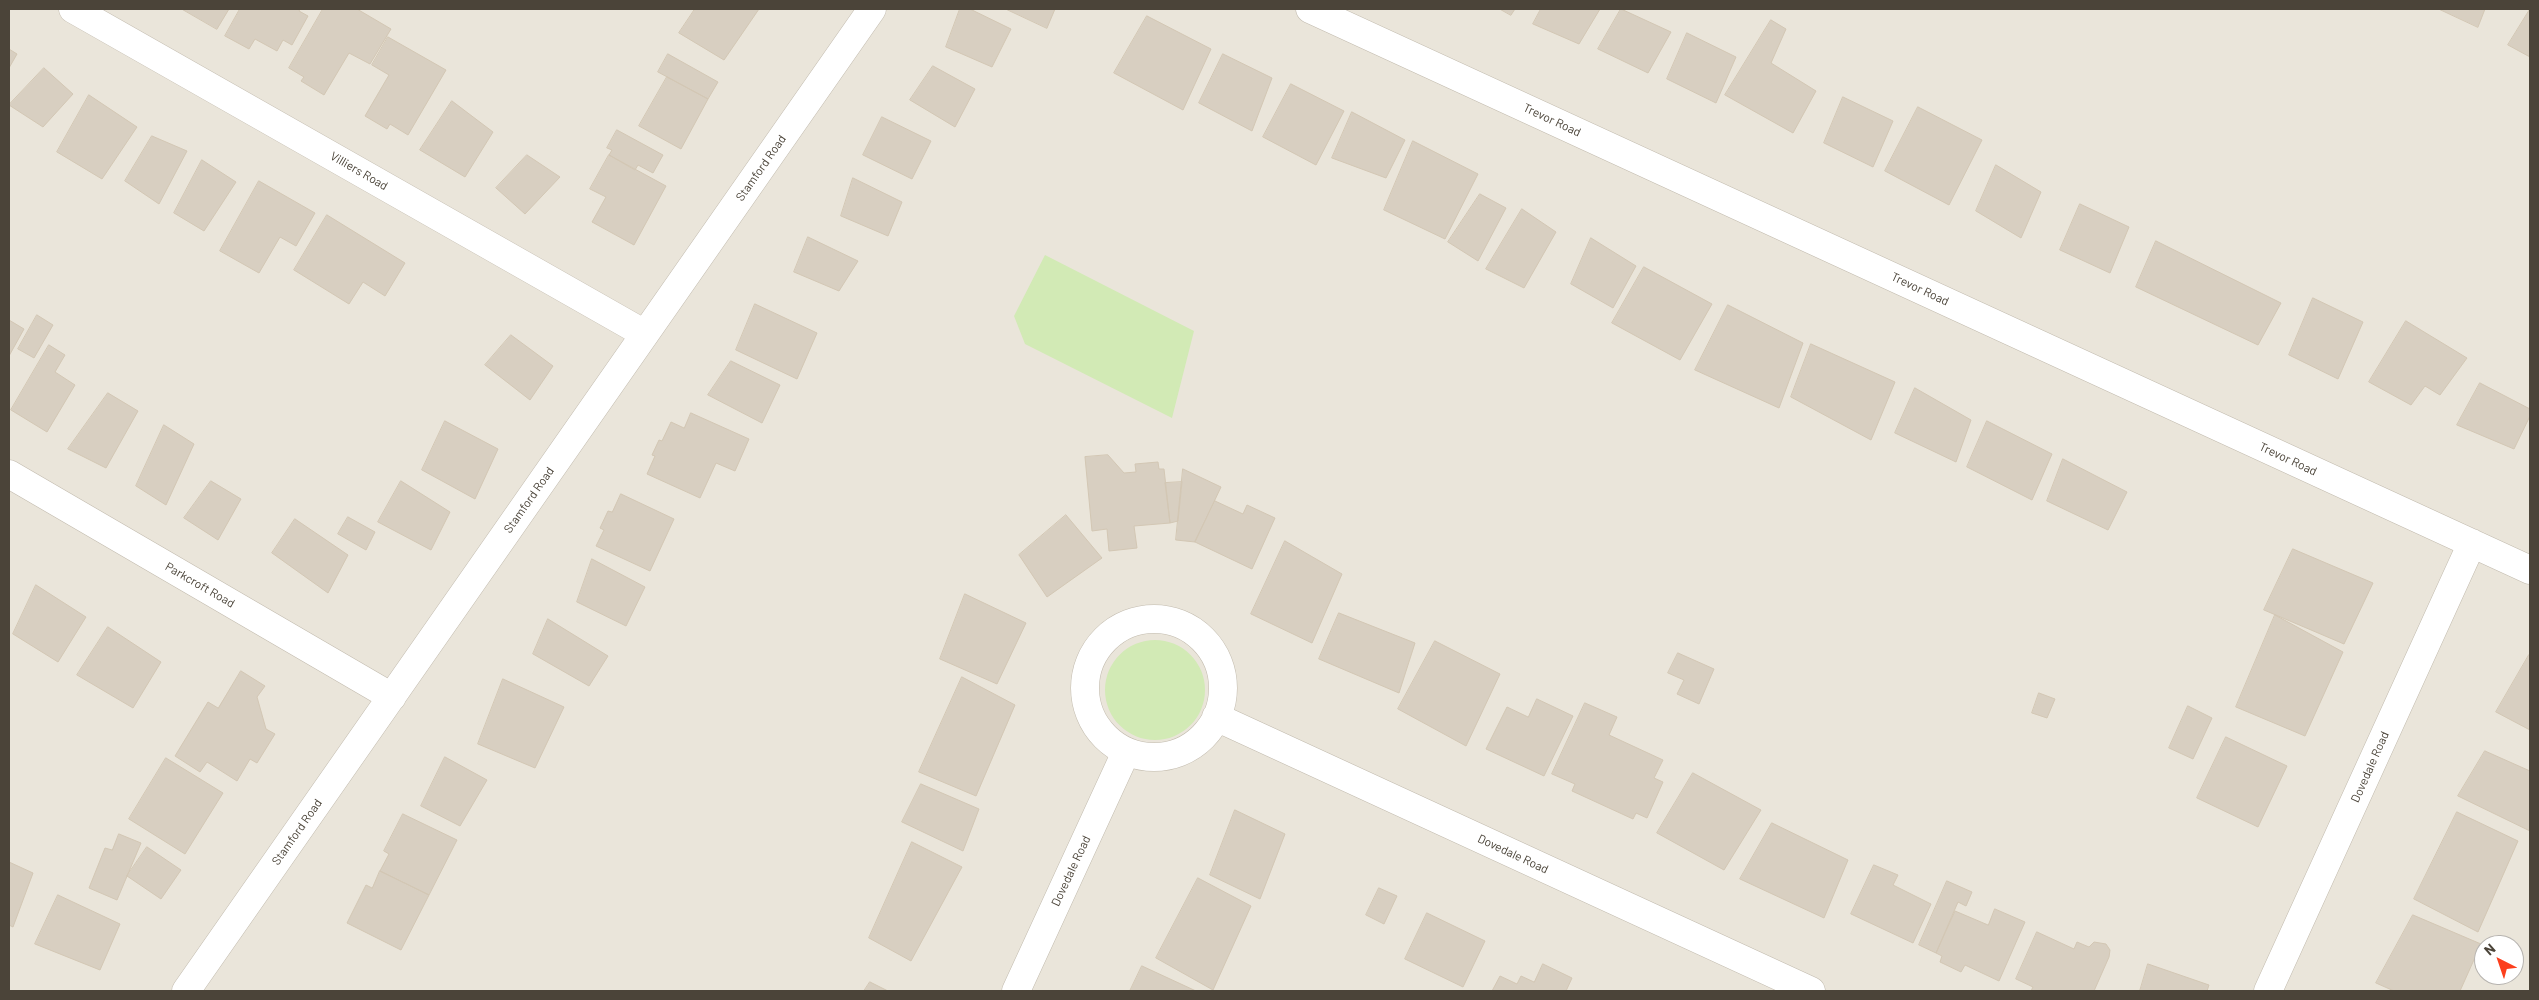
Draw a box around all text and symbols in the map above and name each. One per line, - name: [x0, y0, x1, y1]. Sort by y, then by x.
- street label: Trevor Road: [1521, 100, 1583, 140]
- street label: Stamford Road: [733, 132, 789, 204]
- street label: Villiers Road: [328, 149, 390, 193]
- street label: Trevor Road: [1889, 269, 1951, 309]
- street label: Trevor Road: [2257, 439, 2319, 479]
- street label: Stamford Road: [501, 464, 557, 536]
- street label: Parkcroft Road: [163, 559, 237, 611]
- street label: Dovedale Road: [2348, 729, 2392, 805]
- street label: Stamford Road: [269, 796, 325, 868]
- street label: Dovedale Road: [1475, 831, 1551, 877]
- street label: Dovedale Road: [1048, 833, 1094, 909]
- north arrow: [2474, 935, 2524, 985]
- text: N: [2480, 940, 2499, 959]

